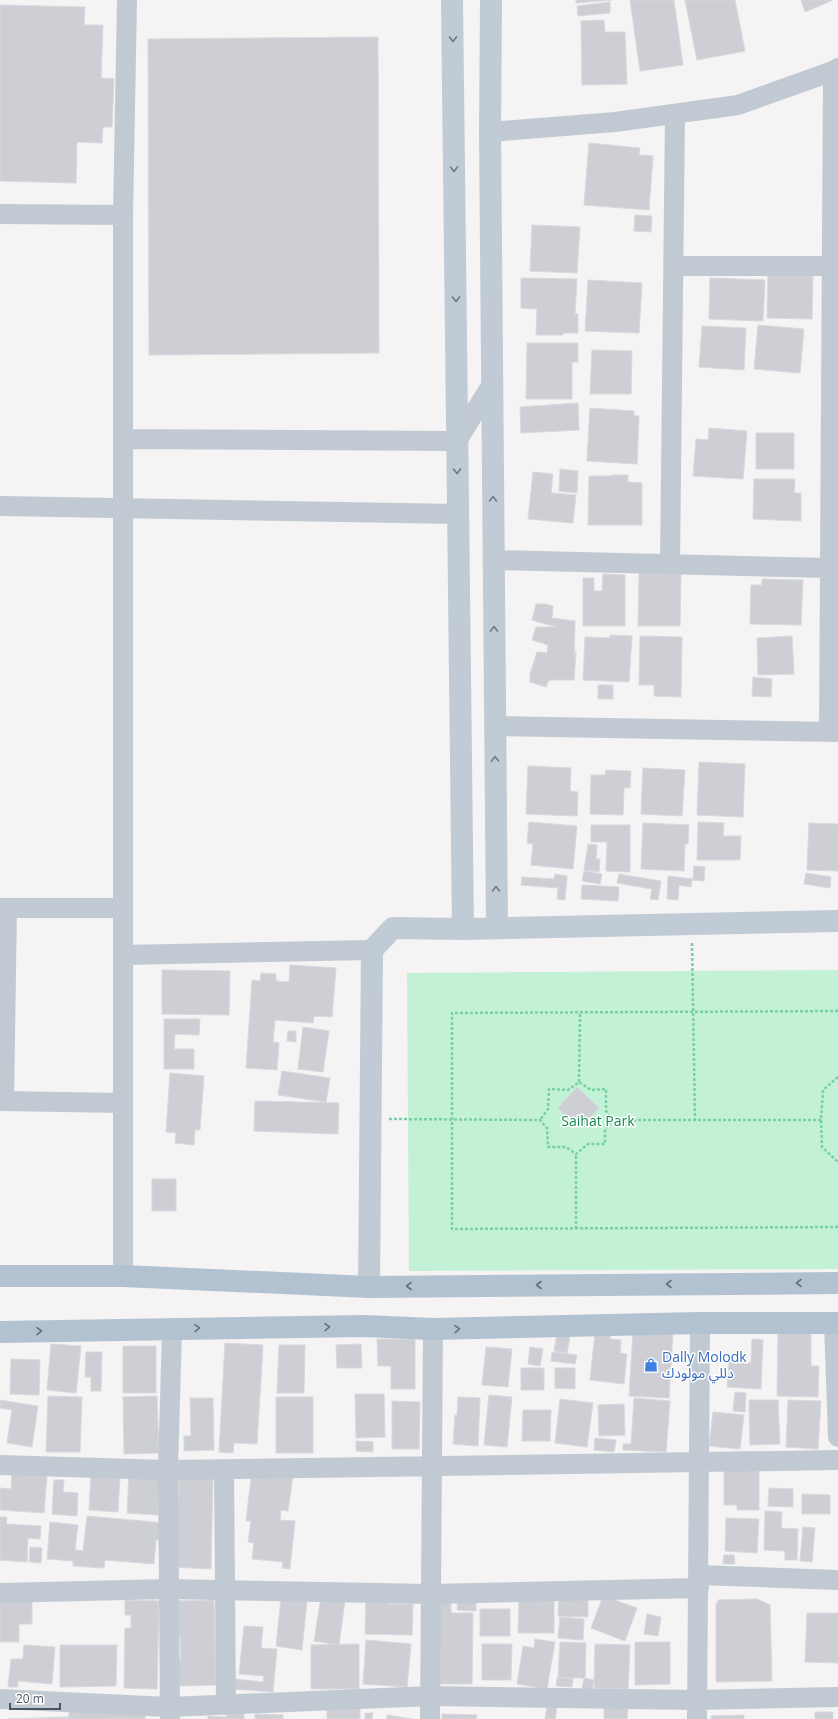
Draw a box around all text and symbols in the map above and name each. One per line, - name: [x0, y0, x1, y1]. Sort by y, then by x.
- one-way arrow: [449, 36, 457, 42]
- one-way arrow: [450, 166, 458, 172]
- one-way arrow: [451, 296, 460, 302]
- one-way arrow: [453, 468, 461, 474]
- one-way arrow: [489, 496, 497, 502]
- one-way arrow: [490, 626, 498, 632]
- one-way arrow: [491, 756, 499, 762]
- one-way arrow: [492, 886, 501, 892]
- park label: Saihat Park: [561, 1111, 635, 1130]
- one-way arrow: [796, 1279, 802, 1287]
- one-way arrow: [666, 1280, 672, 1288]
- one-way arrow: [536, 1281, 542, 1289]
- one-way arrow: [406, 1282, 412, 1291]
- one-way arrow: [324, 1323, 330, 1331]
- one-way arrow: [194, 1324, 200, 1333]
- one-way arrow: [454, 1325, 460, 1333]
- one-way arrow: [36, 1327, 42, 1335]
- place label: Dally Molodk دللي مولودك: [662, 1347, 747, 1384]
- shop icon: Dally Molodk دللي مولودك: [643, 1357, 659, 1373]
- scale bar: [10, 1685, 60, 1711]
- text: 20 m: [16, 1690, 44, 1707]

